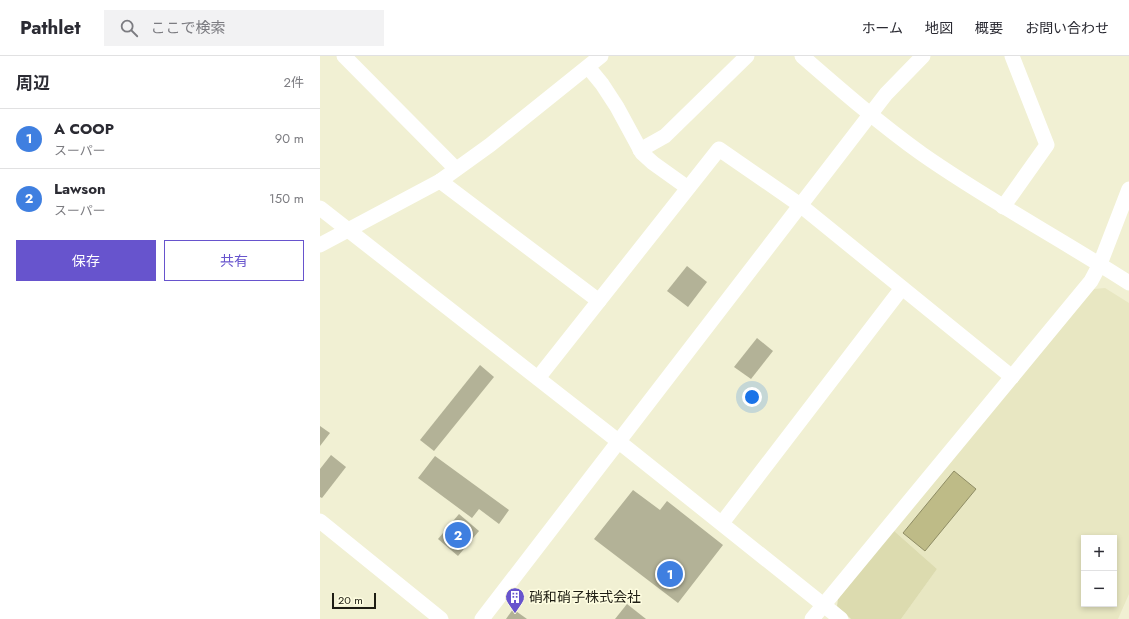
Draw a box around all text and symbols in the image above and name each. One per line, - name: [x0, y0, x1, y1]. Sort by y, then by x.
- search box: [104, 10, 384, 46]
- text: Pathlet: [20, 14, 80, 41]
- icon: search: [118, 17, 140, 39]
- text: ここで検索: [150, 17, 225, 39]
- text: ホーム: [861, 18, 903, 38]
- text: 地図: [925, 18, 953, 38]
- text: 概要: [975, 18, 1003, 38]
- text: お問い合わせ: [1025, 18, 1109, 38]
- text: 周辺: [16, 71, 50, 95]
- text: 2件: [284, 73, 304, 92]
- text: A COOP: [54, 118, 114, 140]
- text: 1: [26, 129, 32, 148]
- text: 90 m: [275, 129, 304, 148]
- text: スーパー: [54, 141, 106, 160]
- text: Lawson: [54, 178, 106, 200]
- text: 2: [25, 189, 33, 208]
- text: 150 m: [269, 189, 304, 208]
- text: スーパー: [54, 201, 106, 220]
- button: 保存: [16, 240, 156, 281]
- button: 共有: [164, 240, 304, 281]
- your location: [742, 387, 762, 407]
- pin: 2: [445, 520, 471, 550]
- map controls: [1081, 535, 1117, 607]
- button: +: [1081, 535, 1117, 571]
- pin: 1: [657, 559, 683, 589]
- button: −: [1081, 571, 1117, 607]
- building icon: 硝和硝子株式会社: [504, 586, 526, 614]
- place label: 硝和硝子株式会社: [529, 587, 641, 607]
- scale bar: [332, 591, 376, 610]
- text: 20 m: [338, 592, 363, 608]

